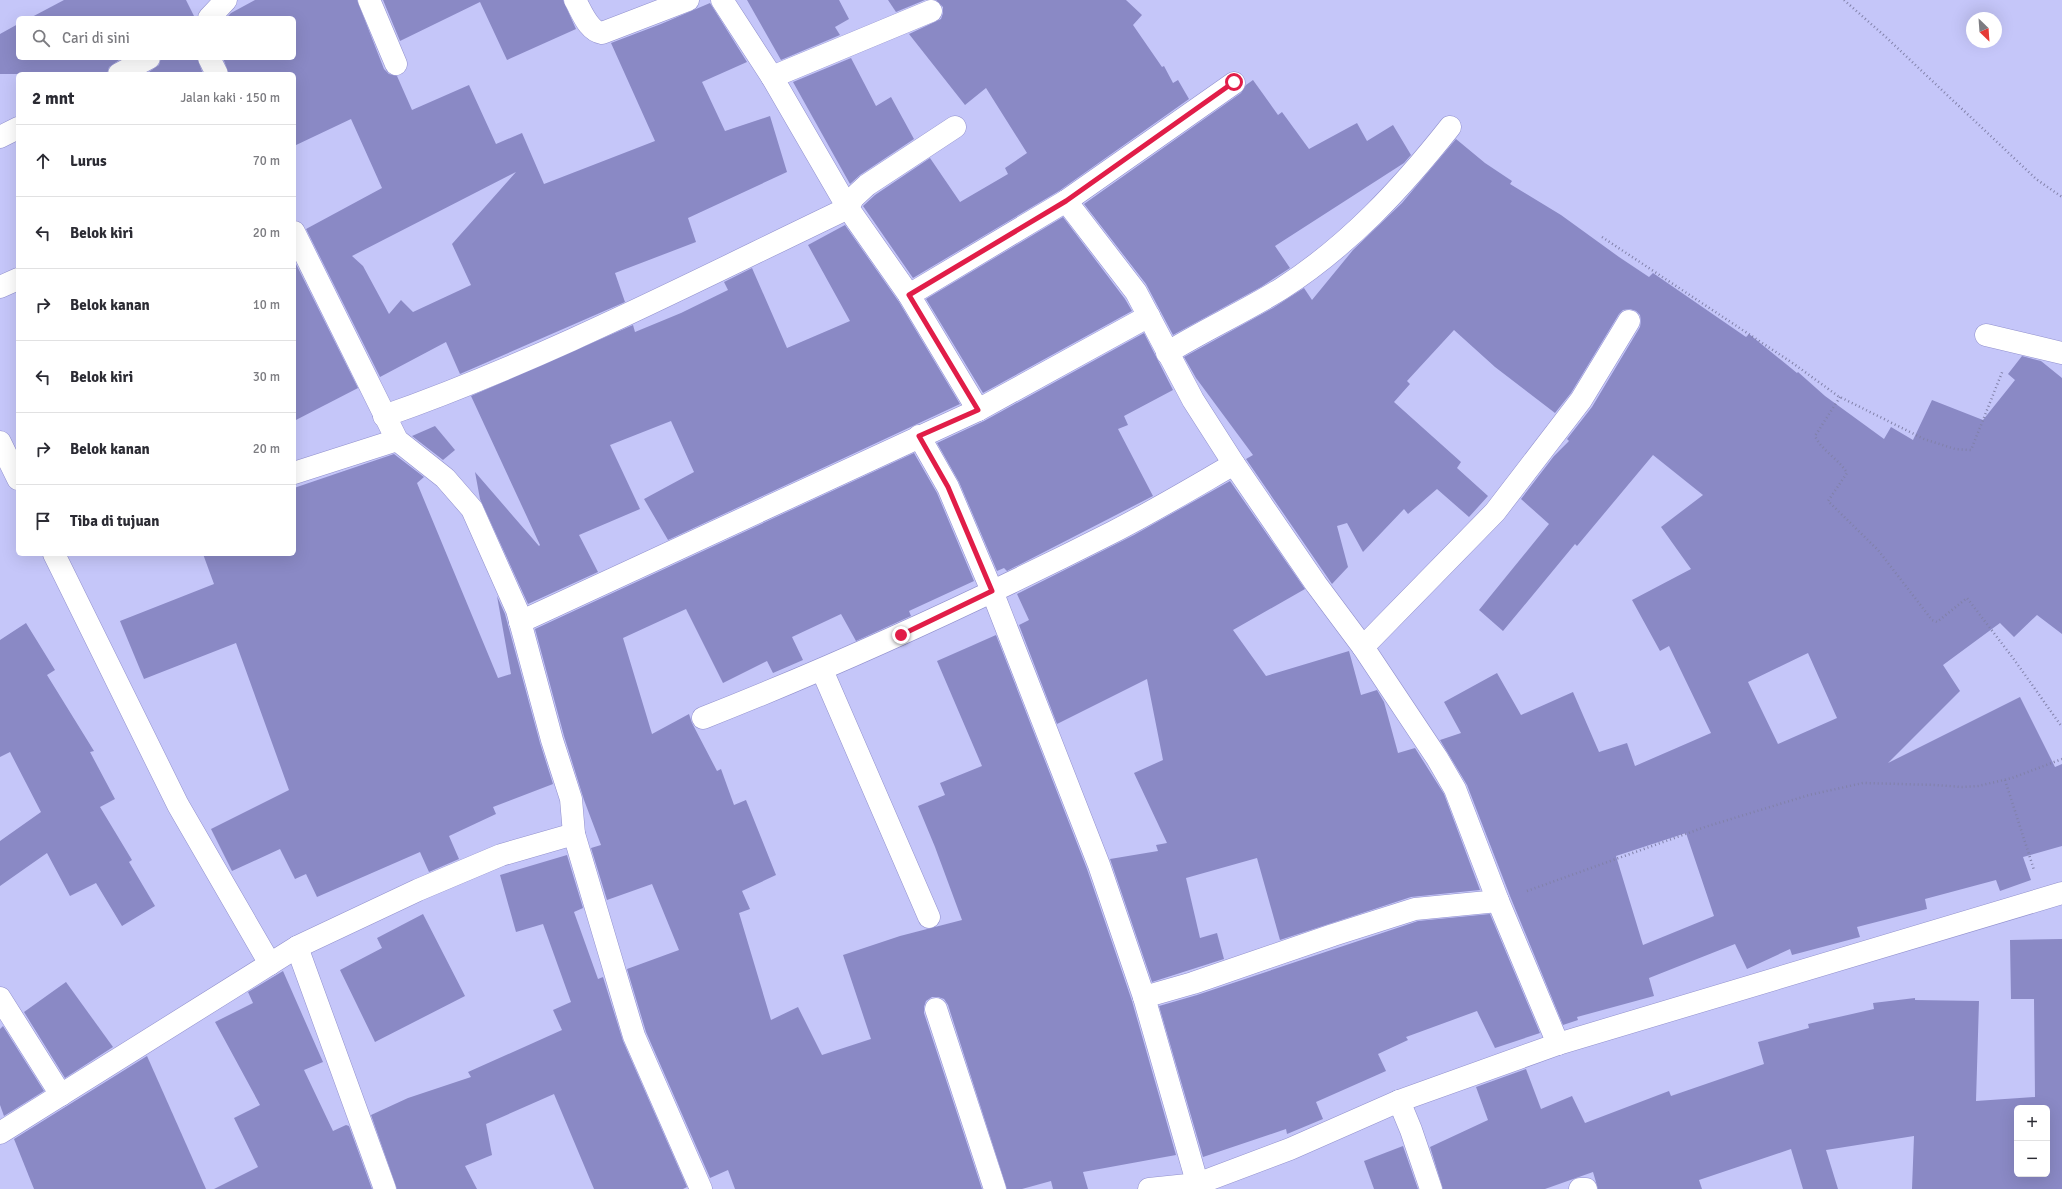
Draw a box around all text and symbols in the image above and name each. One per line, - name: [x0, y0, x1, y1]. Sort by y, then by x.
- north arrow: [1966, 12, 2002, 48]
- search box: [16, 16, 296, 60]
- icon: search: [30, 27, 52, 49]
- text: Cari di sini: [62, 29, 130, 47]
- route start: [1225, 73, 1243, 91]
- text: 2 mnt: [32, 88, 74, 109]
- text: Jalan kaki · 150 m: [181, 90, 280, 106]
- icon: ahead: [32, 150, 54, 172]
- text: Lurus: [70, 152, 107, 170]
- text: 70 m: [253, 153, 280, 169]
- icon: left: [32, 222, 54, 244]
- text: Belok kiri: [70, 224, 133, 242]
- text: 20 m: [253, 225, 280, 241]
- icon: right: [32, 294, 54, 316]
- text: Belok kanan: [70, 296, 150, 314]
- text: 10 m: [253, 297, 280, 313]
- icon: left: [32, 366, 54, 388]
- text: Belok kiri: [70, 368, 133, 386]
- text: 30 m: [253, 369, 280, 385]
- icon: right: [32, 438, 54, 460]
- text: Belok kanan: [70, 440, 150, 458]
- text: 20 m: [253, 441, 280, 457]
- icon: arrive: [32, 510, 54, 532]
- text: Tiba di tujuan: [70, 512, 160, 530]
- route end: [892, 626, 910, 644]
- map controls: [2014, 1105, 2050, 1177]
- button: +: [2014, 1105, 2050, 1141]
- button: −: [2014, 1141, 2050, 1177]

